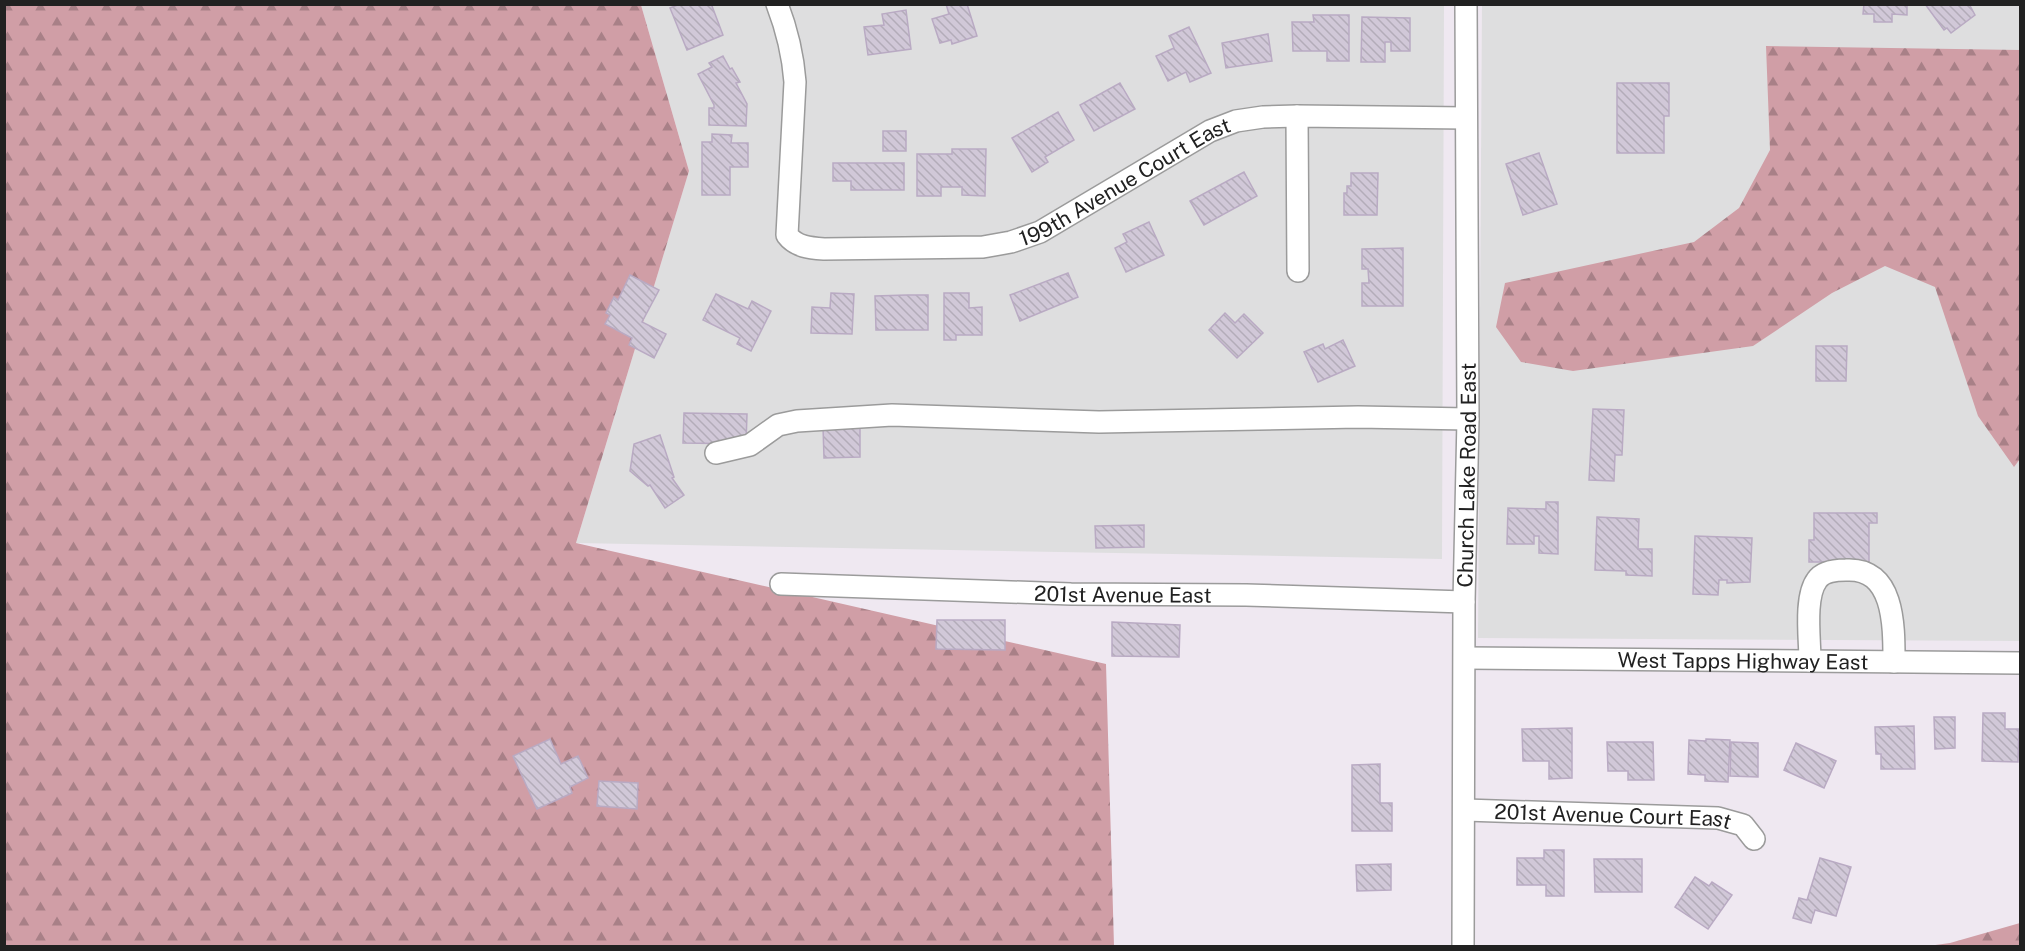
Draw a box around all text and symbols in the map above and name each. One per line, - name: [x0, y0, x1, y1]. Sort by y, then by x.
- street label: 199th Avenue Court East: [1015, 112, 1234, 251]
- street label: Church Lake Road East: [1452, 363, 1481, 588]
- street label: 201st Avenue East: [1034, 580, 1212, 607]
- street label: West Tapps Highway East: [1617, 647, 1869, 674]
- street label: 201st Avenue Court East: [1494, 798, 1735, 834]

